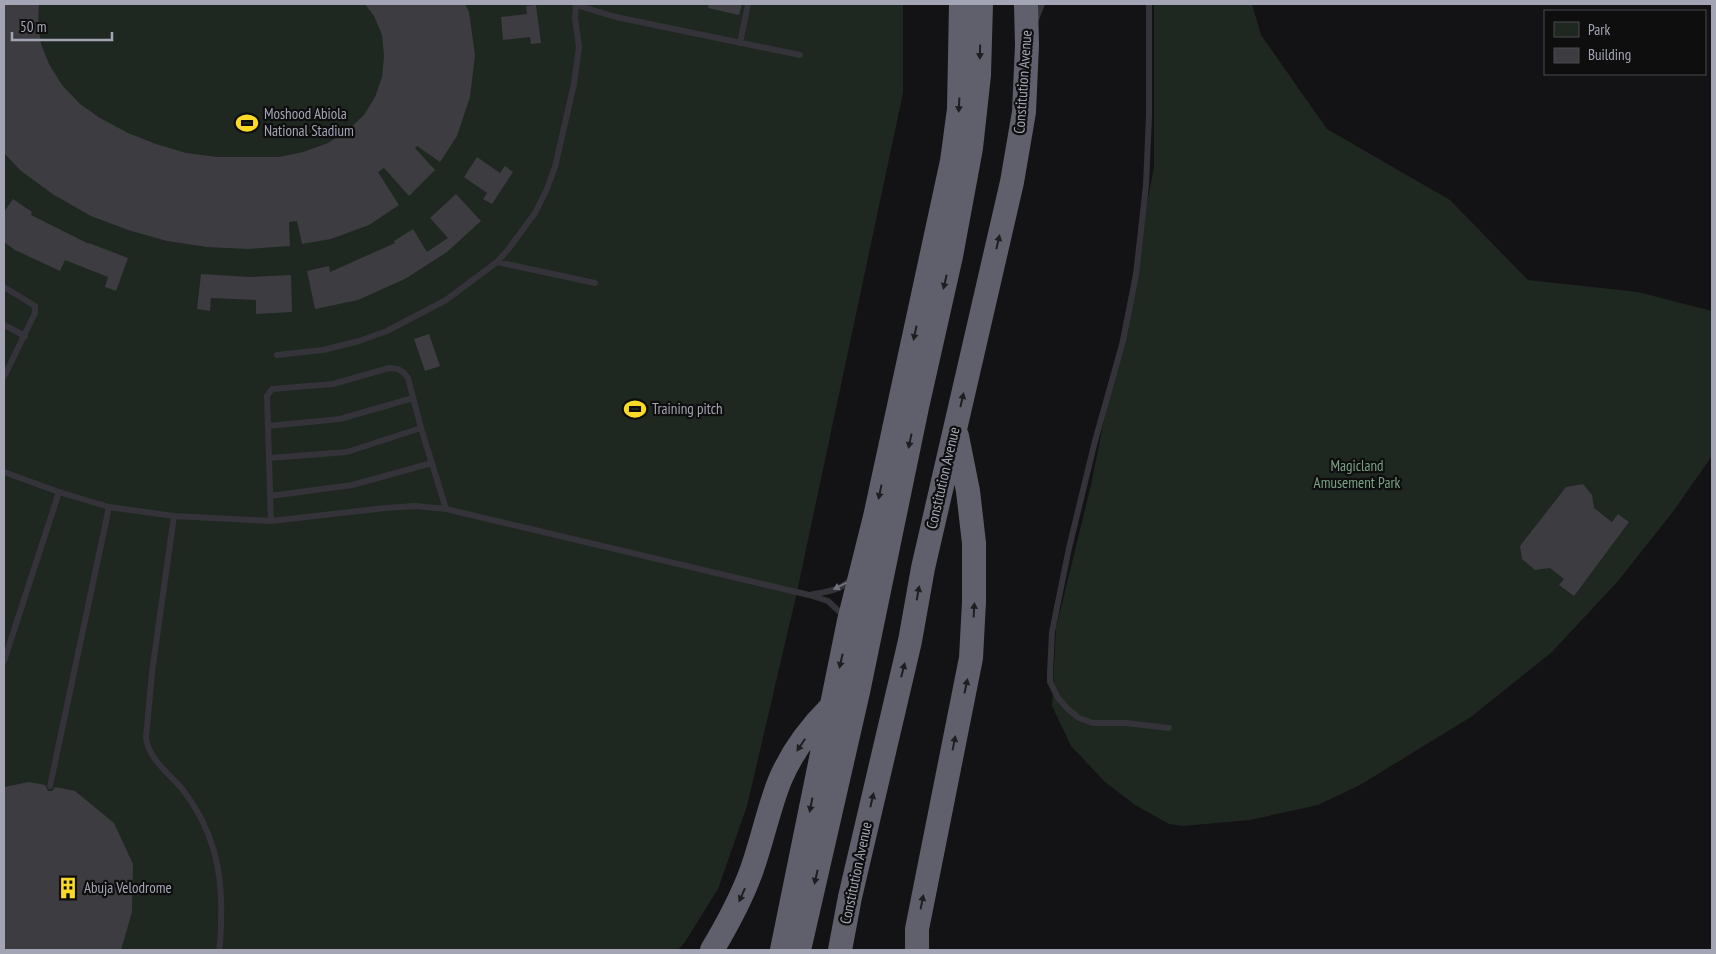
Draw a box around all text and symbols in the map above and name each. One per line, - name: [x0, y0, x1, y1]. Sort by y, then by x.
- scale bar: [12, 10, 112, 42]
- legend: [1544, 10, 1706, 75]
- text: 50 m: [20, 17, 46, 36]
- text: Park: [1588, 20, 1610, 39]
- street label: Constitution Avenue: [1009, 30, 1036, 134]
- one-way arrow: [976, 45, 984, 61]
- text: Building: [1588, 45, 1631, 64]
- one-way arrow: [954, 97, 962, 113]
- place label: Moshood Abiola National Stadium: [264, 104, 354, 140]
- sports icon: Moshood Abiola National Stadium: [234, 110, 260, 136]
- one-way arrow: [994, 234, 1002, 249]
- one-way arrow: [941, 274, 949, 289]
- one-way arrow: [911, 325, 919, 341]
- one-way arrow: [958, 393, 966, 408]
- sports icon: Training pitch: [622, 396, 648, 422]
- place label: Training pitch: [652, 399, 723, 418]
- street label: Constitution Avenue: [922, 425, 963, 531]
- one-way arrow: [906, 433, 914, 448]
- park label: Magicland Amusement Park: [1314, 456, 1401, 492]
- one-way arrow: [876, 484, 884, 500]
- one-way arrow: [833, 582, 848, 590]
- one-way arrow: [915, 584, 923, 600]
- one-way arrow: [970, 601, 978, 617]
- one-way arrow: [837, 654, 845, 669]
- one-way arrow: [899, 662, 907, 677]
- one-way arrow: [962, 677, 970, 693]
- one-way arrow: [950, 735, 958, 750]
- one-way arrow: [796, 738, 806, 752]
- one-way arrow: [868, 792, 876, 807]
- one-way arrow: [807, 798, 815, 813]
- street label: Constitution Avenue: [835, 820, 876, 926]
- one-way arrow: [812, 869, 820, 884]
- building icon: Abuja Velodrome: [55, 875, 81, 901]
- place label: Abuja Velodrome: [84, 878, 172, 897]
- one-way arrow: [737, 888, 745, 902]
- one-way arrow: [919, 894, 927, 910]

